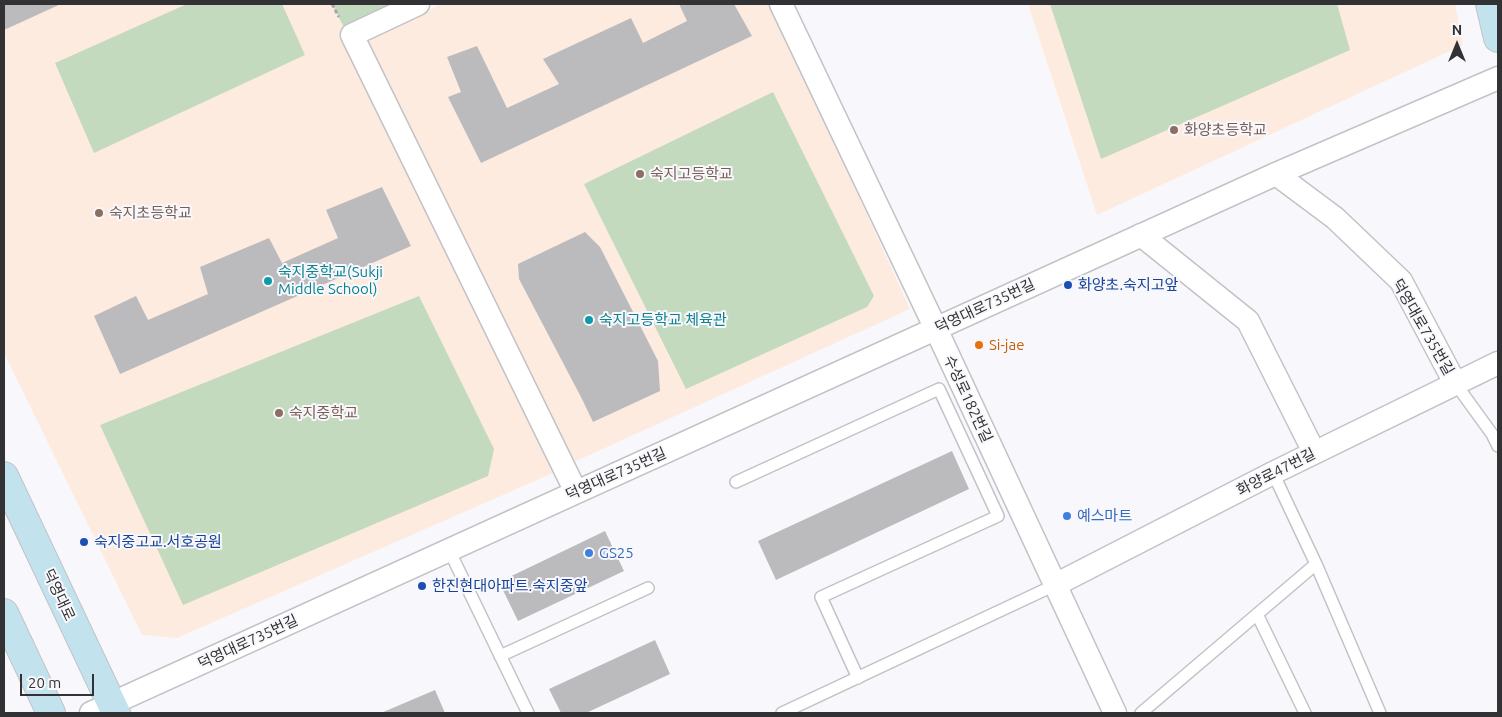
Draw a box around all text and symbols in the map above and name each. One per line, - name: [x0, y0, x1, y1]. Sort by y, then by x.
- north arrow: [1432, 20, 1482, 70]
- text: N: [1452, 22, 1462, 38]
- place label: 화양초등학교: [1184, 121, 1267, 139]
- marker: 화양초등학교: [1168, 124, 1180, 136]
- place label: 숙지고등학교: [650, 165, 733, 183]
- marker: 숙지고등학교: [634, 168, 646, 180]
- place label: 숙지초등학교: [109, 204, 192, 222]
- marker: 숙지초등학교: [93, 207, 105, 219]
- place label: 숙지중학교(Sukji Middle School): [278, 263, 383, 298]
- marker: 숙지중학교(Sukji Middle School): [262, 275, 274, 287]
- street label: 덕영대로735번길: [932, 275, 1038, 337]
- place label: 화양초.숙지고앞: [1078, 276, 1178, 294]
- street label: 덕영대로735번길: [1388, 276, 1458, 378]
- marker: 화양초.숙지고앞: [1062, 279, 1074, 291]
- place label: 숙지고등학교 체육관: [599, 311, 727, 329]
- marker: 숙지고등학교 체육관: [583, 314, 595, 326]
- place label: Si-jae: [989, 336, 1024, 354]
- marker: Si-jae: [973, 339, 985, 351]
- street label: 수성로182번길: [940, 352, 996, 446]
- place label: 숙지중학교: [289, 404, 358, 422]
- marker: 숙지중학교: [273, 407, 285, 419]
- street label: 덕영대로735번길: [563, 444, 669, 504]
- street label: 화양로47번길: [1234, 444, 1318, 500]
- place label: 예스마트: [1077, 507, 1132, 525]
- marker: 예스마트: [1061, 510, 1073, 522]
- place label: 숙지중고교.서호공원: [94, 533, 222, 551]
- marker: 숙지중고교.서호공원: [78, 536, 90, 548]
- place label: GS25: [599, 544, 634, 562]
- marker: GS25: [583, 547, 595, 559]
- street label: 덕영대로: [39, 566, 79, 624]
- place label: 한진현대아파트.숙지중앞: [432, 577, 587, 595]
- marker: 한진현대아파트.숙지중앞: [416, 580, 428, 592]
- street label: 덕영대로735번길: [195, 611, 301, 673]
- scale bar: [22, 664, 96, 696]
- text: 20 m: [28, 674, 61, 691]

